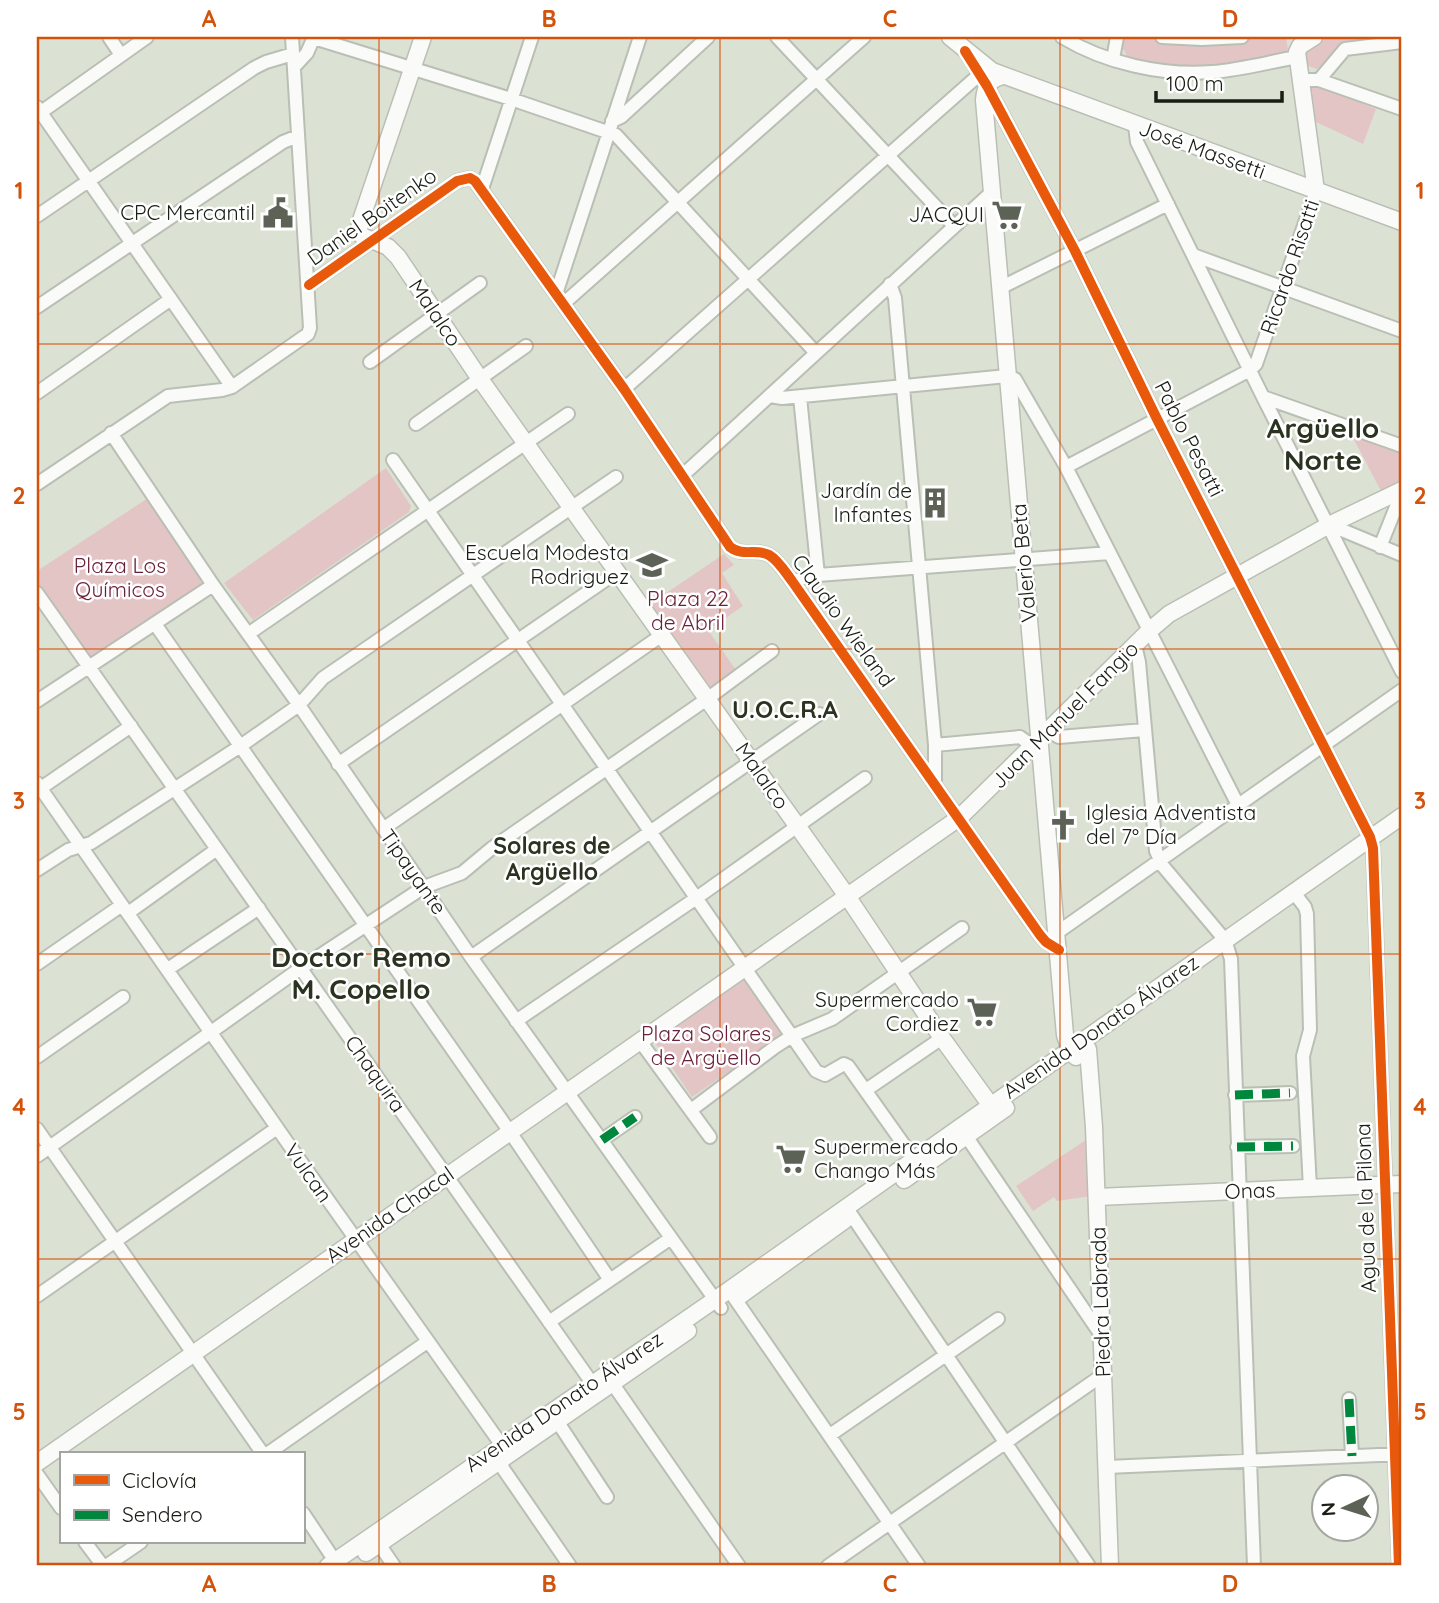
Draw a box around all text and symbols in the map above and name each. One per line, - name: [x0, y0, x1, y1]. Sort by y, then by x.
- text: A: [202, 4, 217, 33]
- text: B: [541, 4, 557, 33]
- text: C: [883, 4, 897, 33]
- text: D: [1222, 4, 1238, 33]
- scale bar: [1156, 60, 1282, 104]
- text: 100 m: [1166, 70, 1224, 96]
- street label: José Massetti: [1136, 114, 1269, 184]
- street label: Daniel Boitenko: [302, 162, 441, 270]
- text: 1: [15, 176, 23, 205]
- text: 1: [1416, 176, 1424, 205]
- public building icon: CPC Mercantil: [261, 196, 295, 230]
- street label: Ricardo Risatti: [1254, 196, 1324, 338]
- supermarket icon: JACQUI: [990, 198, 1024, 232]
- place label: CPC Mercantil: [120, 199, 255, 225]
- place label: JACQUI: [909, 201, 984, 227]
- street label: Malalco: [404, 274, 468, 351]
- street label: Pablo Pesatti: [1150, 376, 1230, 501]
- district label: Argüello Norte: [1267, 410, 1379, 477]
- place label: Jardín de Infantes: [820, 477, 912, 527]
- text: 2: [12, 481, 26, 510]
- text: 2: [1413, 481, 1427, 510]
- building icon: Jardín de Infantes: [918, 486, 952, 520]
- street label: Valerio Beta: [1005, 503, 1041, 624]
- place label: Escuela Modesta Rodriguez: [465, 539, 629, 589]
- school or university icon: Escuela Modesta Rodriguez: [635, 548, 669, 582]
- street label: Claudio Wieland: [787, 549, 901, 692]
- park label: Plaza Los Químicos: [74, 552, 166, 602]
- park label: Plaza 22 de Abril: [647, 585, 729, 635]
- street label: Juan Manuel Fangio: [985, 635, 1143, 793]
- district label: U.O.C.R.A: [732, 694, 839, 724]
- street label: Malalco: [730, 737, 795, 814]
- text: 3: [13, 786, 25, 815]
- text: 3: [1414, 786, 1426, 815]
- place label: Iglesia Adventista del 7° Día: [1086, 799, 1256, 849]
- church icon: Iglesia Adventista del 7° Día: [1046, 808, 1080, 842]
- street label: Tipayante: [375, 824, 453, 919]
- district label: Solares de Argüello: [493, 831, 611, 886]
- district label: Doctor Remo M. Copello: [271, 939, 451, 1006]
- street label: Avenida Donato Álvarez: [997, 949, 1203, 1104]
- place label: Supermercado Cordiez: [815, 986, 959, 1036]
- supermarket icon: Supermercado Cordiez: [965, 995, 999, 1029]
- park label: Plaza Solares de Argüello: [641, 1020, 771, 1070]
- street label: Chaquira: [340, 1030, 412, 1117]
- text: 4: [12, 1092, 26, 1121]
- text: 4: [1413, 1092, 1427, 1121]
- street label: Agua de la Pilona: [1349, 1123, 1381, 1293]
- place label: Supermercado Chango Más: [814, 1133, 958, 1183]
- street label: Vulcan: [279, 1138, 338, 1207]
- supermarket icon: Supermercado Chango Más: [774, 1142, 808, 1176]
- street label: Avenida Chacal: [320, 1160, 459, 1268]
- street label: Onas: [1224, 1176, 1276, 1204]
- street label: Piedra Labrada: [1084, 1226, 1116, 1378]
- street label: Avenida Donato Álvarez: [460, 1325, 667, 1477]
- text: 5: [12, 1397, 26, 1426]
- text: 5: [1413, 1397, 1427, 1426]
- legend: [60, 1452, 304, 1544]
- text: Ciclovía: [122, 1467, 197, 1493]
- north arrow: [1310, 1474, 1380, 1544]
- text: Sendero: [122, 1501, 203, 1527]
- text: N: [1316, 1501, 1340, 1517]
- text: A: [202, 1569, 217, 1598]
- text: B: [541, 1569, 557, 1598]
- text: C: [883, 1569, 897, 1598]
- text: D: [1222, 1569, 1238, 1598]

